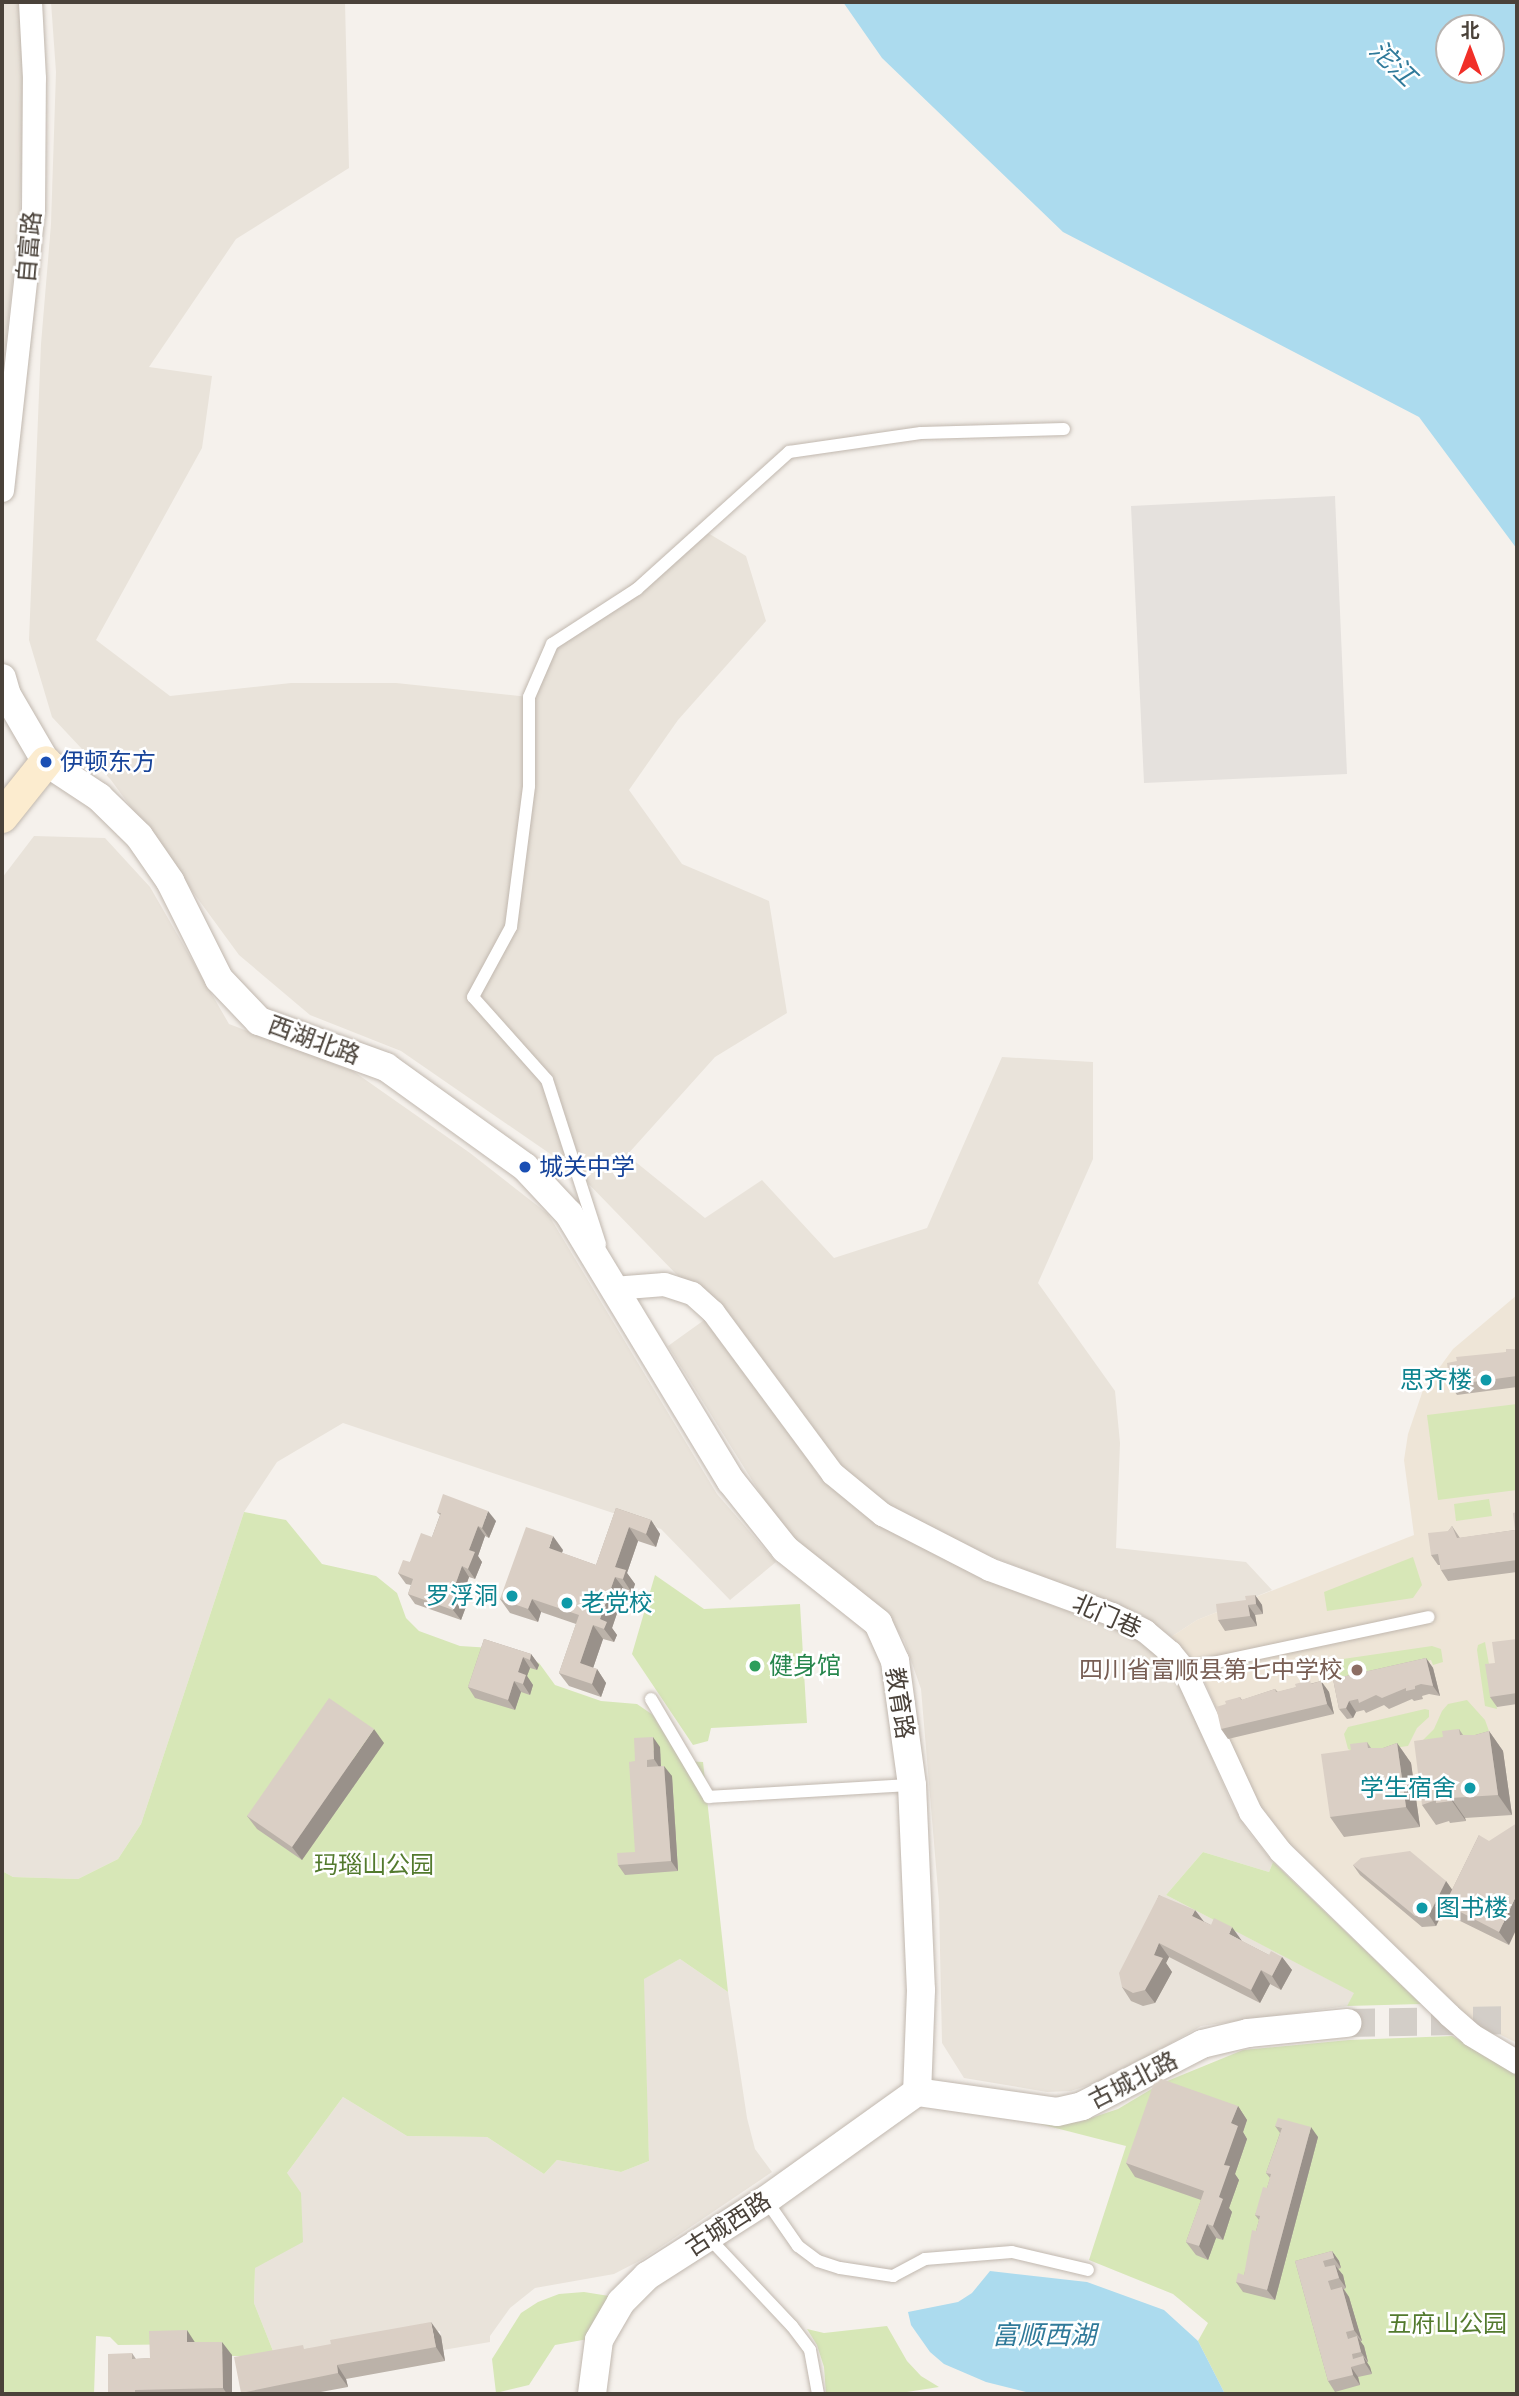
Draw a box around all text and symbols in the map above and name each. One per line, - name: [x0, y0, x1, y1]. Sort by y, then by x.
- north arrow: [1435, 14, 1505, 84]
- text: 北: [1460, 18, 1480, 42]
- water label: 沱江: [1363, 34, 1423, 92]
- street label: 自富路: [12, 210, 46, 284]
- place label: 伊顿东方: [60, 748, 156, 776]
- marker: 伊顿东方: [38, 754, 54, 770]
- street label: 西湖北路: [264, 1010, 364, 1070]
- place label: 城关中学: [539, 1153, 635, 1181]
- marker: 城关中学: [517, 1159, 533, 1175]
- place label: 思齐楼: [1400, 1366, 1472, 1394]
- marker: 思齐楼: [1478, 1372, 1494, 1388]
- place label: 罗浮洞: [426, 1582, 498, 1610]
- marker: 罗浮洞: [504, 1588, 520, 1604]
- street label: 北门巷: [1068, 1588, 1146, 1644]
- place label: 老党校: [581, 1589, 653, 1617]
- marker: 老党校: [559, 1595, 575, 1611]
- place label: 健身馆: [769, 1652, 841, 1680]
- place label: 四川省富顺县第七中学校: [1079, 1656, 1343, 1684]
- marker: 健身馆: [747, 1658, 763, 1674]
- marker: 四川省富顺县第七中学校: [1349, 1662, 1365, 1678]
- street label: 教育路: [880, 1665, 920, 1741]
- place label: 学生宿舍: [1360, 1774, 1456, 1802]
- marker: 学生宿舍: [1462, 1780, 1478, 1796]
- park label: 玛瑙山公园: [314, 1851, 434, 1879]
- place label: 图书楼: [1436, 1894, 1508, 1922]
- marker: 图书楼: [1414, 1900, 1430, 1916]
- street label: 古城北路: [1084, 2045, 1182, 2115]
- street label: 古城西路: [680, 2186, 776, 2262]
- park label: 五府山公园: [1387, 2310, 1507, 2338]
- water label: 富顺西湖: [992, 2319, 1096, 2351]

